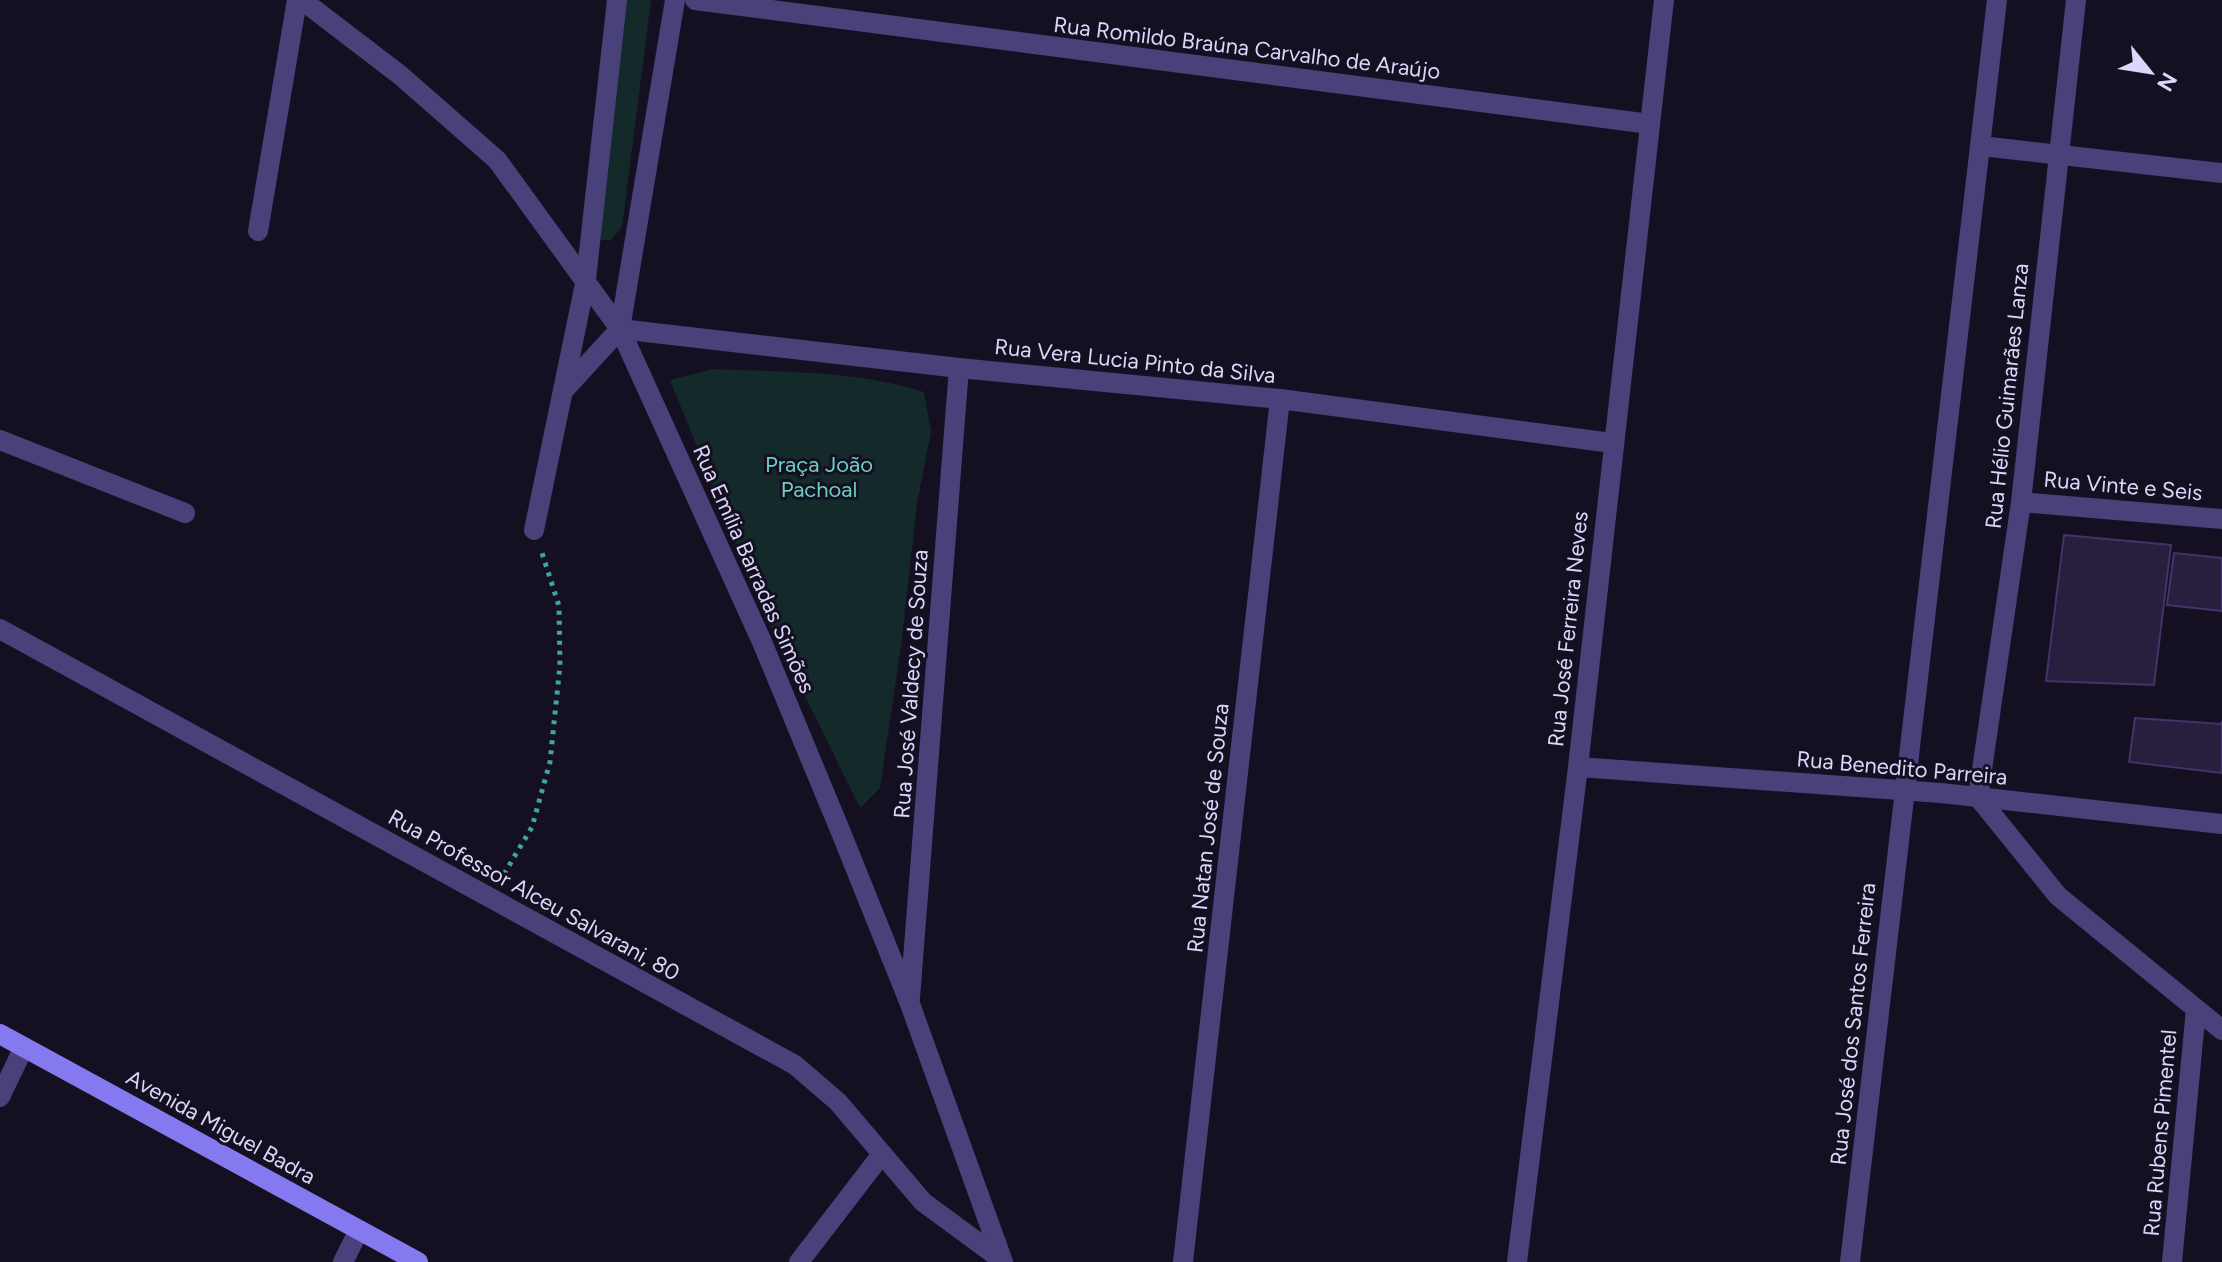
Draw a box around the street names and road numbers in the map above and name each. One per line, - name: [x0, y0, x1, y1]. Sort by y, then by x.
- street label: Rua Romildo Braúna Carvalho de Araújo: [1052, 11, 1442, 85]
- street label: Rua Hélio Guimarães Lanza: [1980, 262, 2034, 530]
- street label: Rua Vera Lucia Pinto da Silva: [993, 333, 1277, 389]
- street label: Rua Emília Barradas Simões: [687, 441, 821, 697]
- street label: Rua Vinte e Seis: [2042, 466, 2204, 506]
- street label: Rua José Ferreira Neves: [1542, 510, 1594, 748]
- street label: Rua José Valdecy de Souza: [888, 549, 934, 819]
- street label: Rua Natan José de Souza: [1181, 702, 1235, 954]
- street label: Rua Benedito Parreira: [1796, 745, 2008, 791]
- street label: Rua Professor Alceu Salvarani, 80: [384, 803, 684, 987]
- street label: Rua José dos Santos Ferreira: [1825, 881, 1881, 1167]
- street label: Rua Rubens Pimentel: [2138, 1028, 2182, 1238]
- street label: Avenida Miguel Badra: [122, 1064, 320, 1190]

